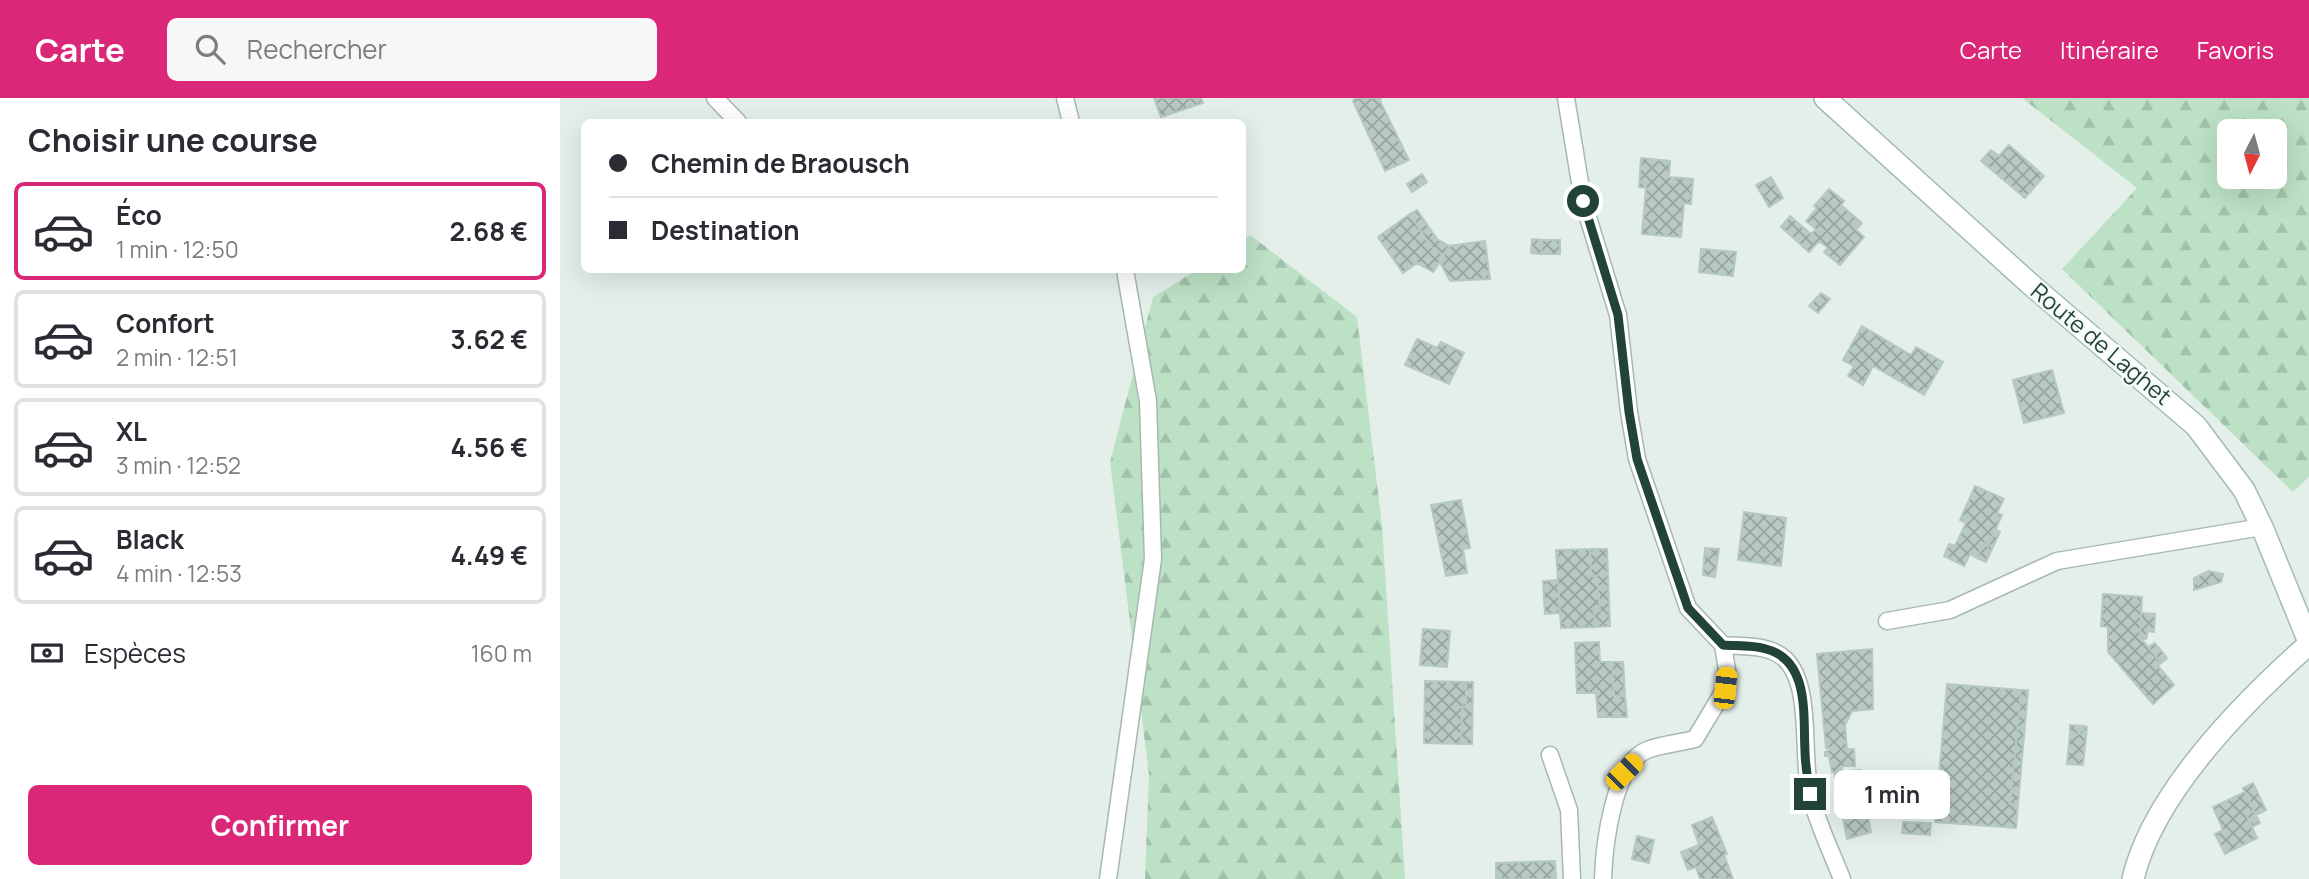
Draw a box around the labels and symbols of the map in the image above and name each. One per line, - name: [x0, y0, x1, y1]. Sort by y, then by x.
- north arrow: [2217, 119, 2287, 189]
- route start: [1567, 185, 1599, 217]
- street label: Route de Laghet: [2024, 275, 2179, 412]
- car: [1713, 666, 1738, 710]
- car: [1602, 750, 1647, 794]
- callout: 1 min: [1834, 770, 1950, 818]
- route end: [1794, 778, 1826, 810]

